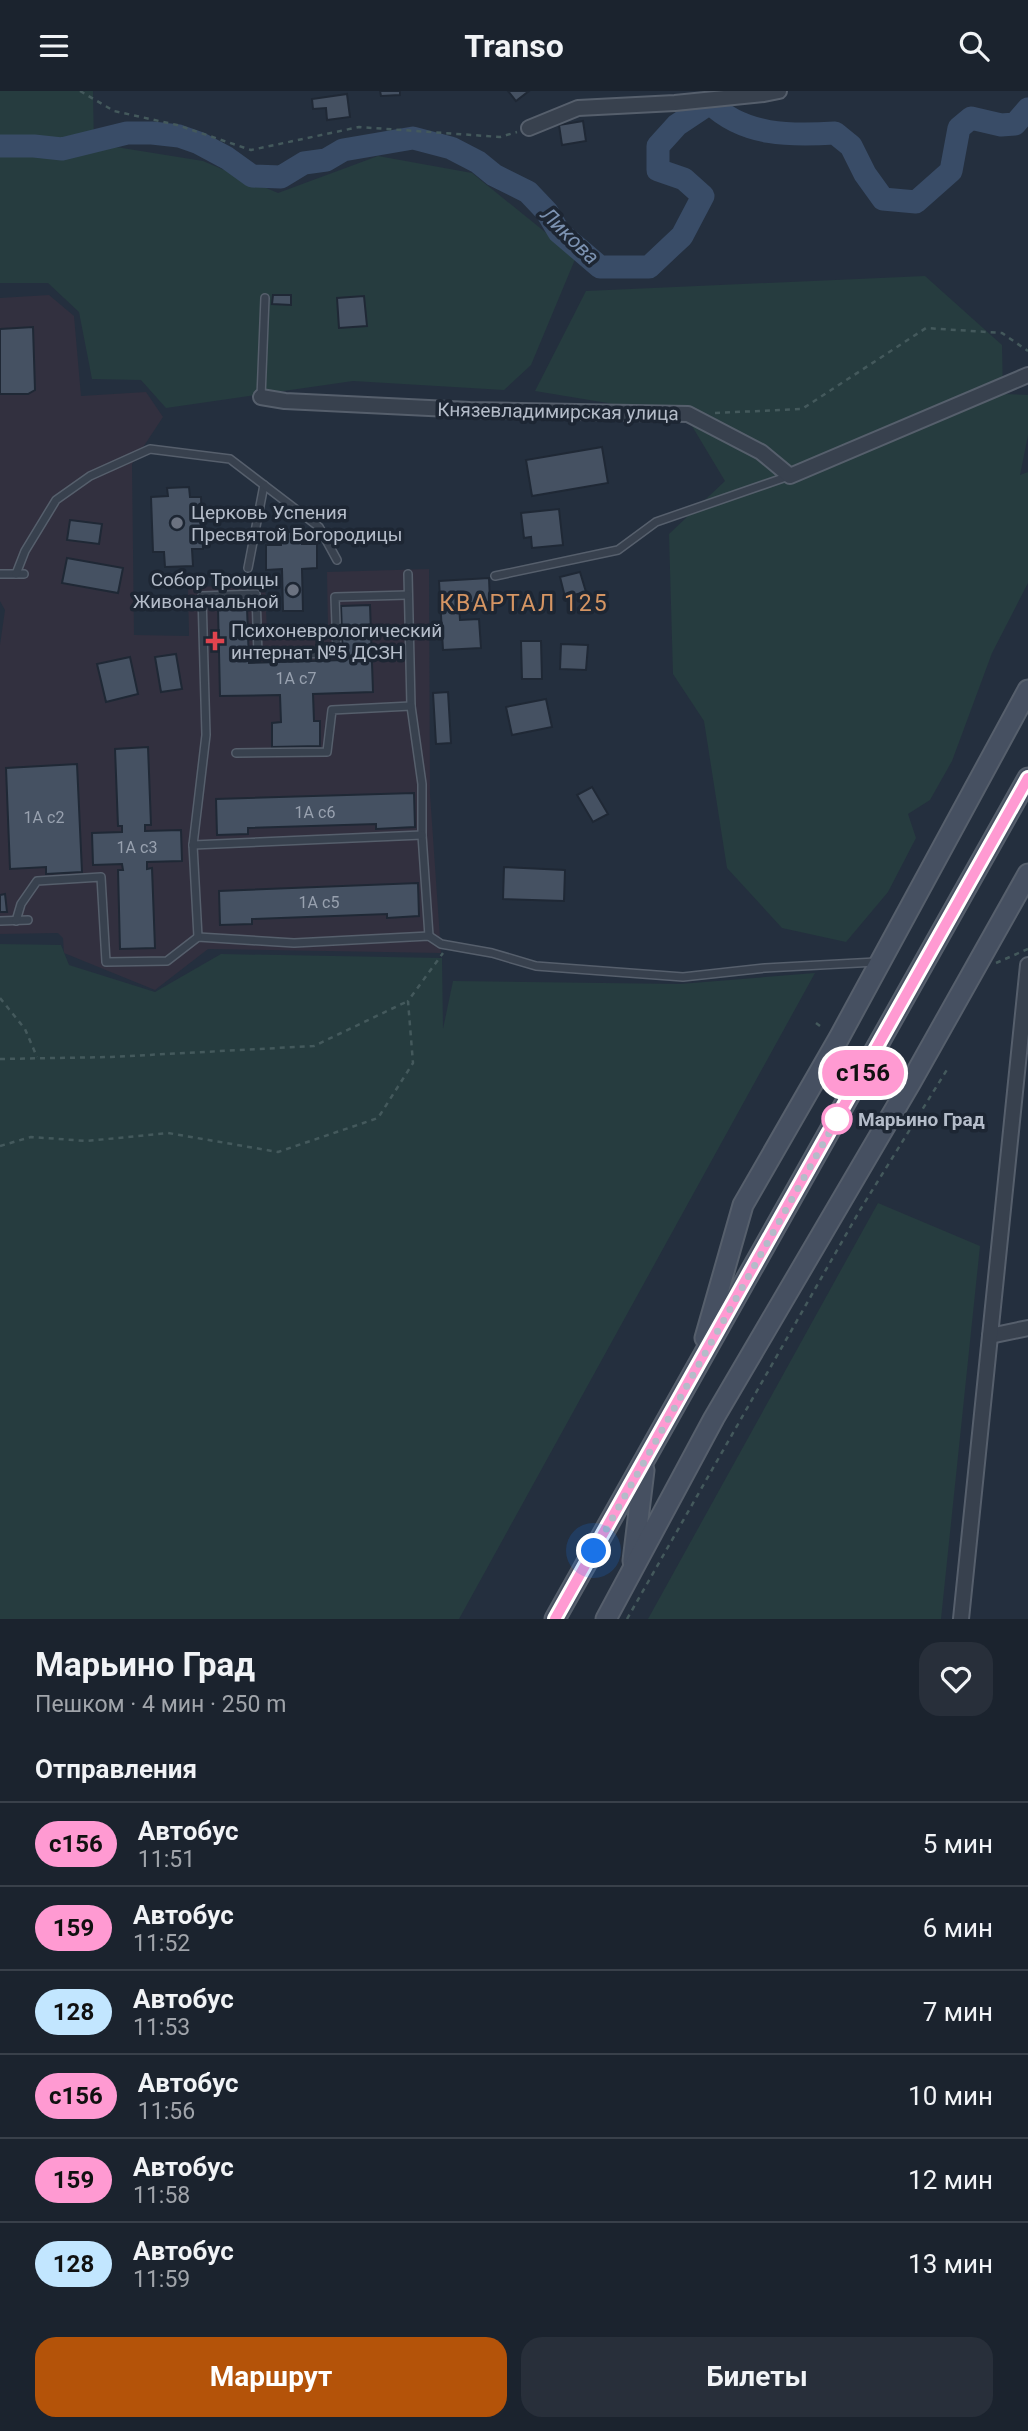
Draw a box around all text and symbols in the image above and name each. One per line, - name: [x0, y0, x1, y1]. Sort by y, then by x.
- icon: menu: [35, 27, 73, 65]
- text: Transo: [464, 27, 564, 65]
- icon: search: [955, 27, 993, 65]
- water label: Ликова: [535, 202, 604, 269]
- street label: Князевладимирская улица: [437, 398, 679, 425]
- place label: Церковь Успения Пресвятой Богородицы: [191, 501, 403, 546]
- marker: Церковь Успения Пресвятой Богородицы: [169, 515, 185, 531]
- place label: Собор Троицы Живоначальной: [133, 568, 279, 613]
- marker: Собор Троицы Живоначальной: [285, 582, 301, 598]
- district label: КВАРТАЛ 125: [439, 590, 609, 617]
- place label: Психоневрологический интернат №5 ДСЗН: [231, 619, 442, 664]
- marker: Психоневрологический интернат №5 ДСЗН: [205, 631, 225, 651]
- house number: 1А с7: [276, 669, 316, 688]
- house number: 1А с6: [295, 803, 335, 822]
- house number: 1А с2: [24, 808, 64, 827]
- house number: 1А с3: [117, 838, 157, 857]
- house number: 1А с5: [299, 893, 339, 912]
- line badge: с156: [814, 1050, 912, 1096]
- text: с156: [836, 1059, 890, 1087]
- marker: Марьино Град: [822, 1104, 852, 1134]
- place label: Марьино Град: [858, 1108, 985, 1131]
- your location: [576, 1533, 611, 1568]
- button: heart: [919, 1642, 993, 1716]
- text: Марьино Град: [35, 1645, 255, 1684]
- text: Пешком · 4 мин · 250 m: [35, 1691, 286, 1718]
- text: Отправления: [35, 1754, 197, 1784]
- text: Автобус: [138, 1816, 239, 1846]
- text: 5 мин: [923, 1829, 993, 1859]
- text: с156: [49, 1830, 103, 1858]
- text: 11:51: [138, 1846, 195, 1873]
- text: Автобус: [133, 1900, 234, 1930]
- text: 6 мин: [923, 1913, 993, 1943]
- text: 159: [53, 1914, 94, 1942]
- text: 11:52: [133, 1930, 190, 1957]
- text: Автобус: [133, 1984, 234, 2014]
- text: 7 мин: [923, 1997, 993, 2027]
- text: 128: [53, 1998, 94, 2026]
- text: 11:53: [133, 2014, 190, 2041]
- text: Автобус: [138, 2068, 239, 2098]
- text: 10 мин: [908, 2081, 993, 2111]
- text: с156: [49, 2082, 103, 2110]
- text: 11:56: [138, 2098, 195, 2125]
- text: Автобус: [133, 2152, 234, 2182]
- text: 12 мин: [908, 2165, 993, 2195]
- text: 159: [53, 2166, 94, 2194]
- text: 11:58: [133, 2182, 190, 2209]
- text: Автобус: [133, 2236, 234, 2266]
- text: 13 мин: [908, 2249, 993, 2279]
- text: 128: [53, 2250, 94, 2278]
- text: 11:59: [133, 2266, 190, 2293]
- button: Маршрут: [35, 2337, 507, 2417]
- button: Билеты: [521, 2337, 993, 2417]

